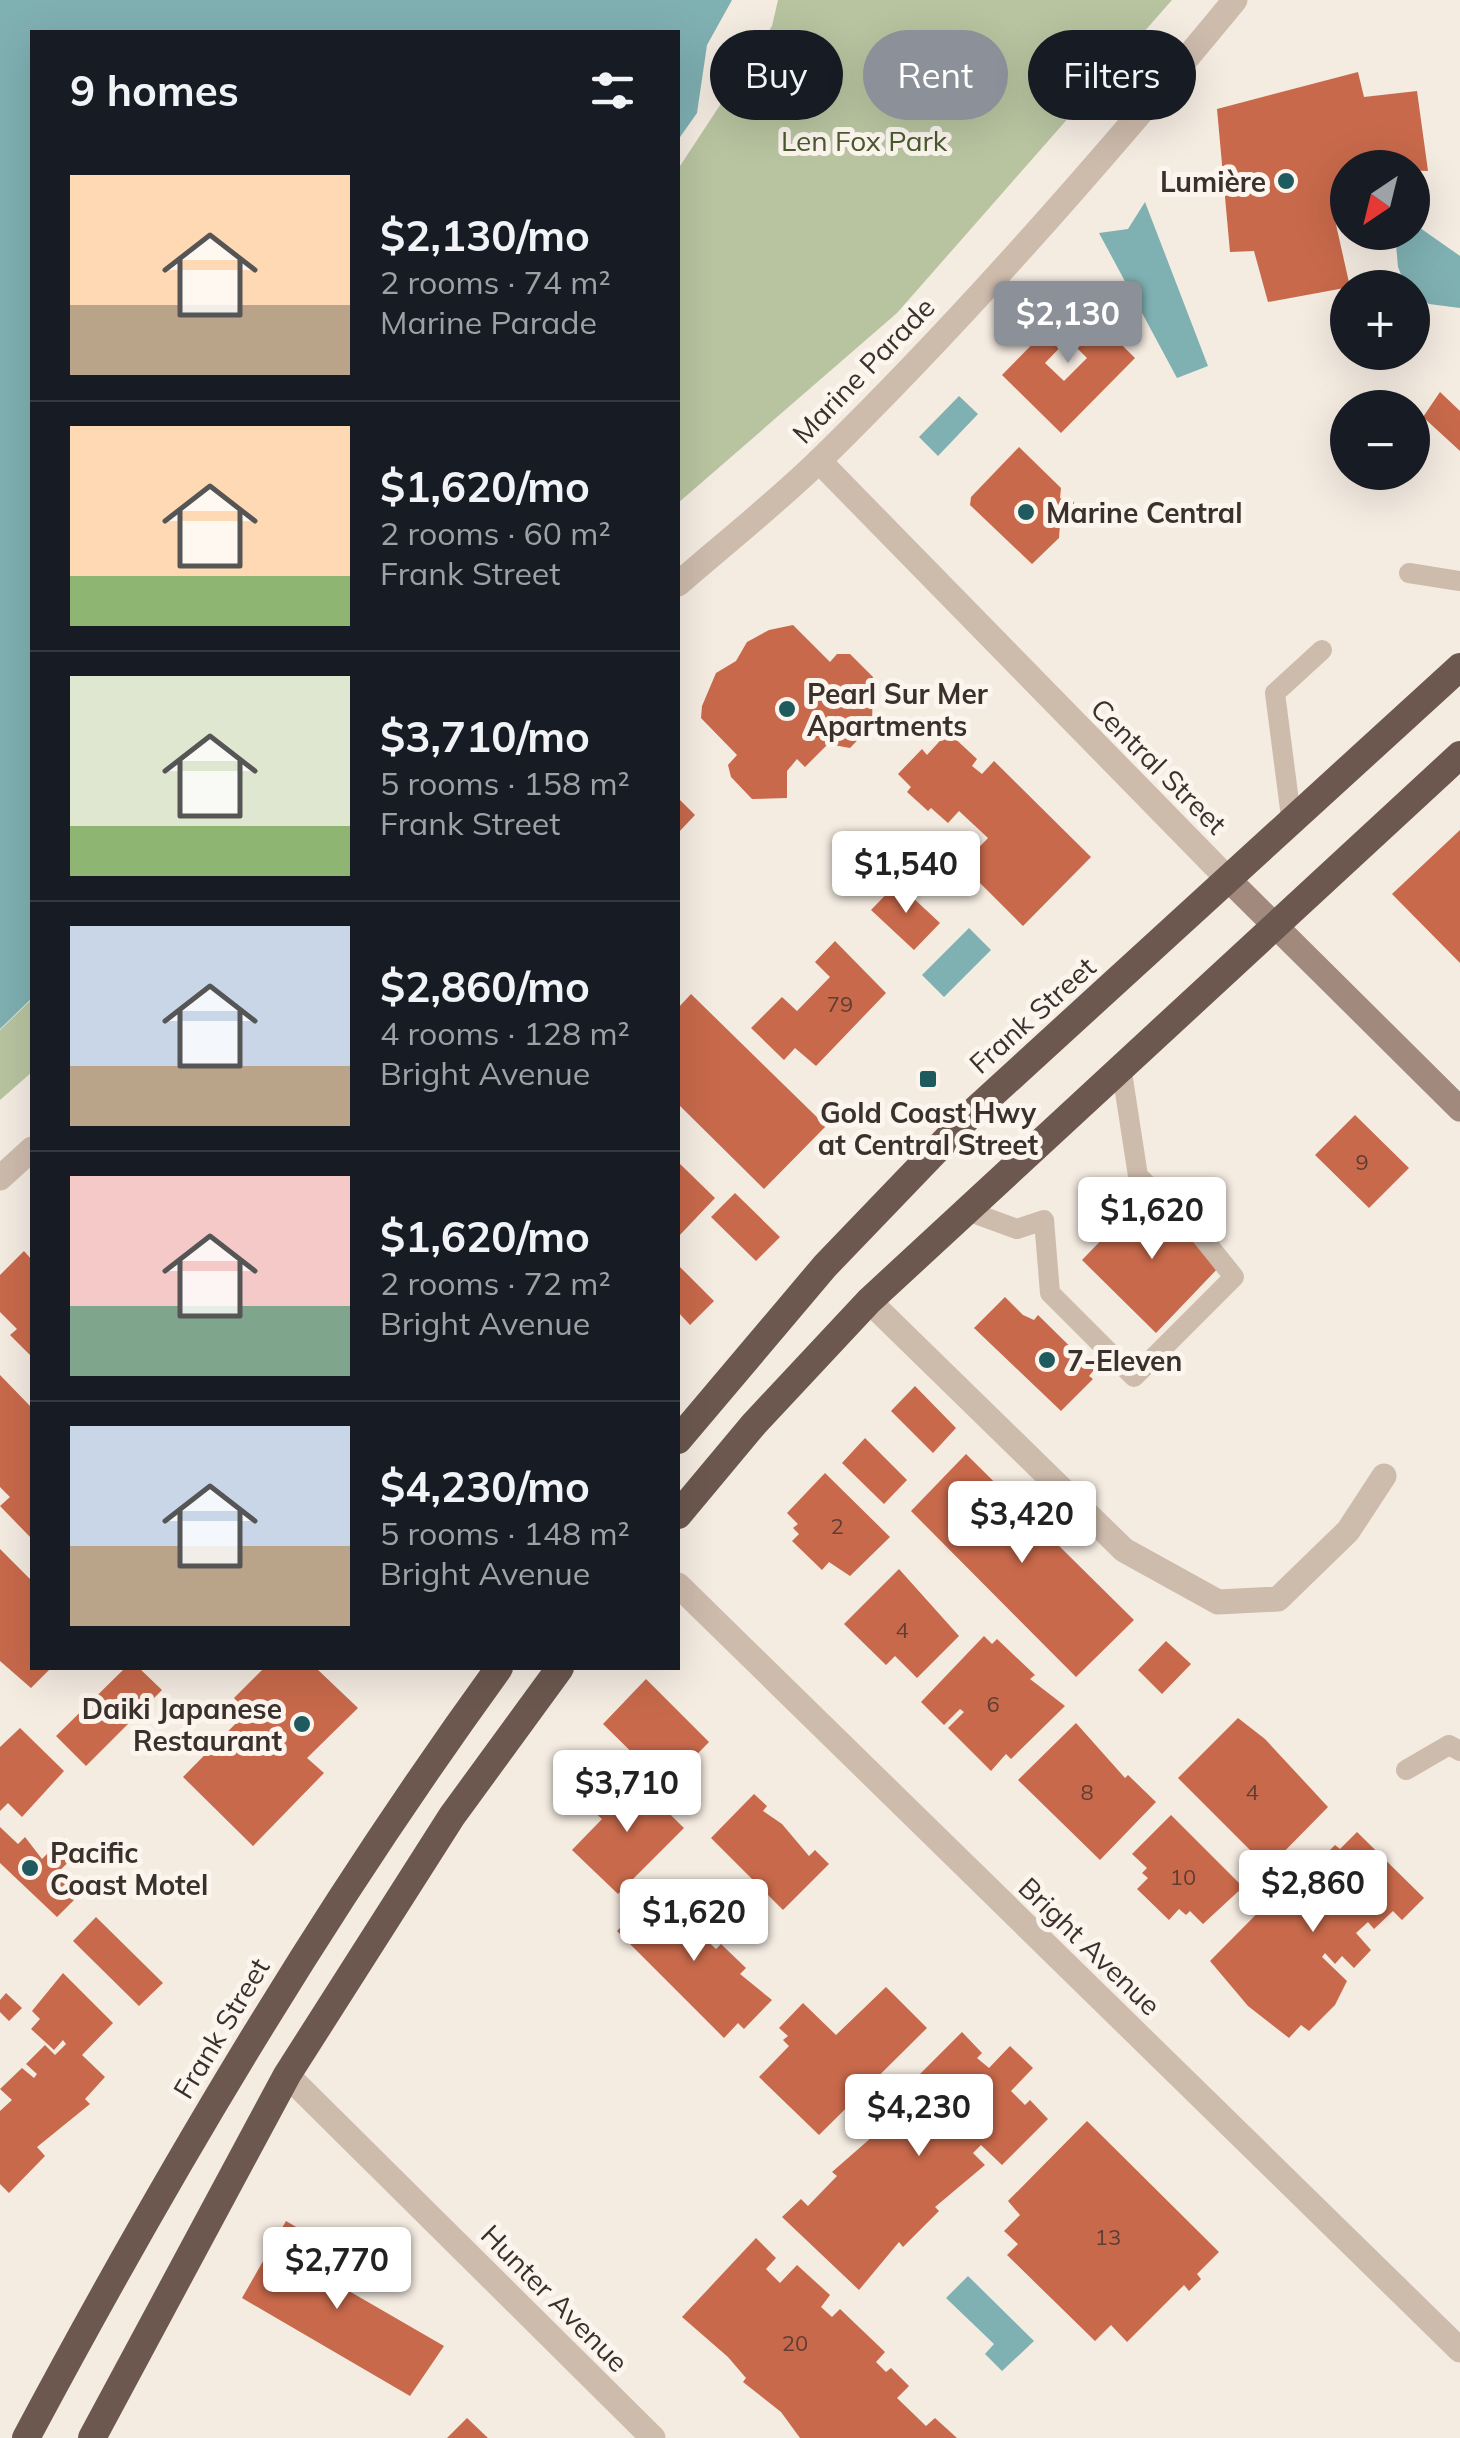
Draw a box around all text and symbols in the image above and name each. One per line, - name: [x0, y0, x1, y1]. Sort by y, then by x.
- chip: Buy: [710, 30, 843, 120]
- chip: Rent: [863, 30, 1008, 120]
- chip: Filters: [1028, 30, 1196, 120]
- icon: filters: [585, 63, 640, 118]
- text: 9 homes: [70, 64, 239, 117]
- park label: Len Fox Park: [781, 123, 948, 158]
- north arrow: [1330, 150, 1430, 250]
- map controls: [1330, 150, 1430, 490]
- place label: Lumière: [1160, 164, 1266, 199]
- marker: Lumière: [1275, 170, 1297, 192]
- text: $2,130/mo: [380, 209, 590, 262]
- icon: home: [150, 215, 270, 335]
- text: 2 rooms · 74 m²: [380, 262, 611, 302]
- button: +: [1330, 270, 1430, 370]
- pin: $2,130: [987, 281, 1149, 366]
- street label: Marine Parade: [784, 290, 942, 450]
- text: $2,130: [1016, 293, 1120, 333]
- text: Marine Parade: [380, 302, 597, 342]
- button: −: [1330, 390, 1430, 490]
- text: $1,620/mo: [380, 460, 590, 513]
- icon: home: [150, 466, 270, 586]
- place label: Marine Central: [1046, 495, 1243, 530]
- marker: Marine Central: [1015, 501, 1037, 523]
- text: 2 rooms · 60 m²: [380, 513, 611, 553]
- text: Frank Street: [380, 553, 560, 593]
- place label: Pearl Sur Mer Apartments: [807, 676, 988, 743]
- street label: Central Street: [1084, 691, 1234, 841]
- marker: Pearl Sur Mer Apartments: [776, 698, 798, 720]
- text: $3,710/mo: [380, 710, 590, 763]
- icon: home: [150, 716, 270, 836]
- text: 5 rooms · 158 m²: [380, 763, 630, 803]
- text: Frank Street: [380, 803, 560, 843]
- pin: $1,540: [825, 831, 987, 916]
- text: $1,540: [854, 843, 958, 883]
- street label: Frank Street: [962, 949, 1103, 1081]
- text: $2,860/mo: [380, 960, 590, 1013]
- icon: home: [150, 966, 270, 1086]
- house number: 79: [827, 990, 853, 1018]
- text: 4 rooms · 128 m²: [380, 1013, 630, 1053]
- text: Bright Avenue: [380, 1053, 590, 1093]
- marker: Gold Coast Hwy at Central Street: [917, 1068, 939, 1090]
- place label: Gold Coast Hwy at Central Street: [818, 1095, 1039, 1162]
- house number: 9: [1355, 1148, 1369, 1176]
- pin: $1,620: [1071, 1177, 1233, 1262]
- text: $1,620: [1100, 1189, 1204, 1229]
- text: $1,620/mo: [380, 1210, 590, 1263]
- icon: home: [150, 1216, 270, 1336]
- text: 2 rooms · 72 m²: [380, 1263, 611, 1303]
- text: Bright Avenue: [380, 1303, 590, 1343]
- place label: 7-Eleven: [1067, 1343, 1182, 1378]
- marker: 7-Eleven: [1036, 1349, 1058, 1371]
- text: $4,230/mo: [380, 1460, 590, 1513]
- icon: home: [150, 1466, 270, 1586]
- pin: $3,420: [941, 1481, 1103, 1566]
- text: $3,420: [970, 1493, 1074, 1533]
- house number: 2: [830, 1512, 844, 1540]
- text: 5 rooms · 148 m²: [380, 1513, 630, 1553]
- text: Bright Avenue: [380, 1553, 590, 1593]
- house number: 4: [895, 1616, 909, 1644]
- house number: 6: [986, 1690, 1000, 1718]
- place label: Daiki Japanese Restaurant: [82, 1691, 282, 1758]
- marker: Daiki Japanese Restaurant: [291, 1713, 313, 1735]
- pin: $3,710: [546, 1750, 708, 1835]
- text: $3,710: [575, 1762, 679, 1802]
- house number: 8: [1080, 1778, 1094, 1806]
- house number: 4: [1245, 1778, 1259, 1806]
- place label: Pacific Coast Motel: [50, 1835, 208, 1902]
- pin: $2,860: [1232, 1850, 1394, 1935]
- marker: Pacific Coast Motel: [19, 1857, 41, 1879]
- text: $2,860: [1261, 1862, 1365, 1902]
- house number: 10: [1170, 1863, 1196, 1891]
- street label: Bright Avenue: [1012, 1870, 1168, 2022]
- pin: $1,620: [613, 1879, 775, 1964]
- text: $1,620: [642, 1891, 746, 1931]
- street label: Frank Street: [165, 1951, 277, 2105]
- pin: $4,230: [838, 2074, 1000, 2159]
- text: $4,230: [867, 2086, 971, 2126]
- street label: Hunter Avenue: [474, 2217, 636, 2379]
- house number: 13: [1095, 2223, 1121, 2251]
- pin: $2,770: [256, 2227, 418, 2312]
- text: $2,770: [285, 2239, 389, 2279]
- house number: 20: [782, 2329, 808, 2357]

